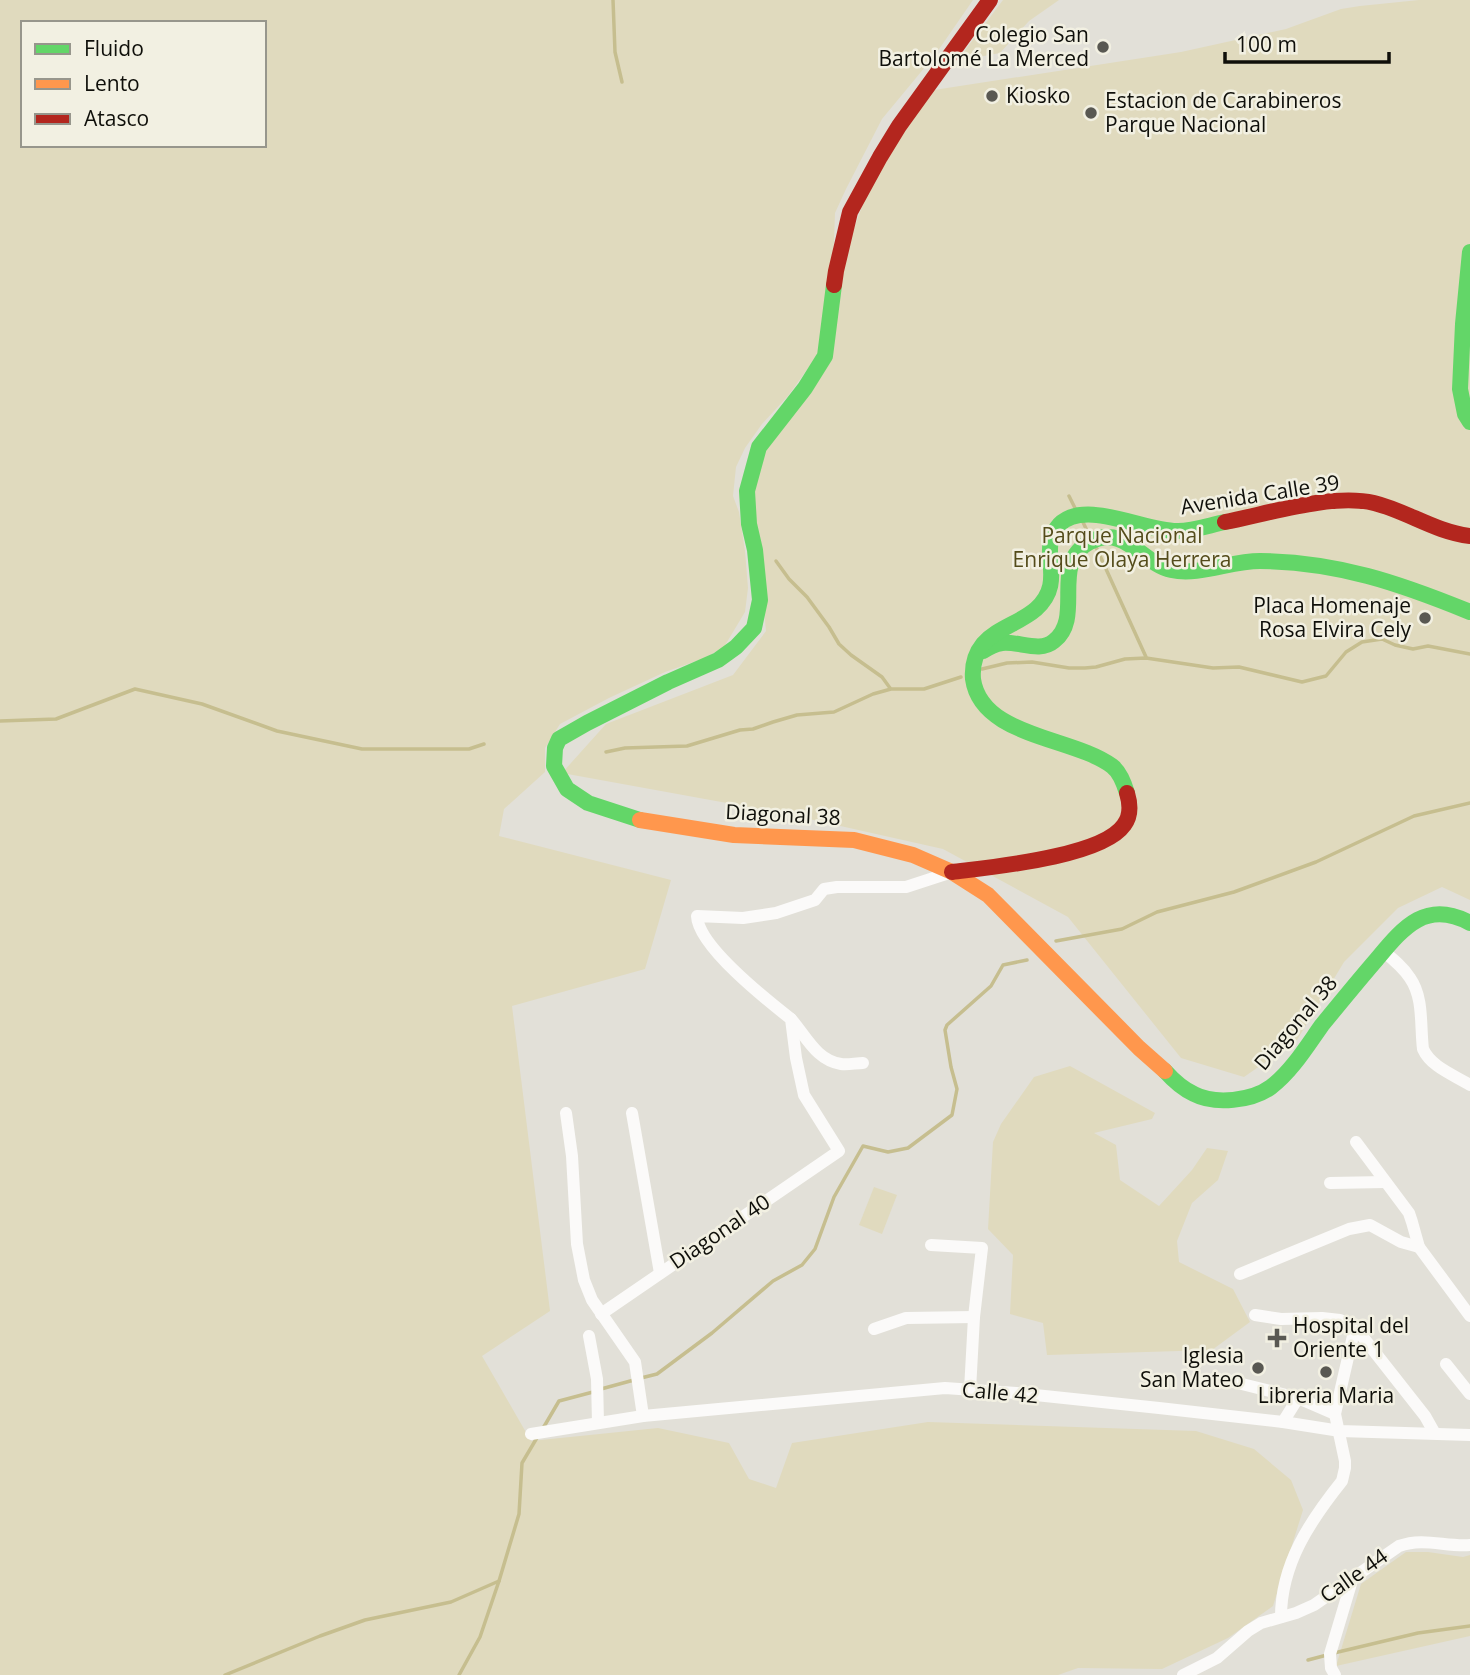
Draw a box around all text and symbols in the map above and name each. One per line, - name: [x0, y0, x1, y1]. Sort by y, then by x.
- place label: Colegio San Bartolomé La Merced: [878, 20, 1089, 72]
- legend: [21, 21, 266, 147]
- scale bar: [1225, 21, 1390, 65]
- text: 100 m: [1236, 30, 1297, 58]
- text: Fluido: [84, 34, 144, 62]
- marker: Colegio San Bartolomé La Merced: [1095, 39, 1111, 55]
- text: Lento: [84, 69, 140, 97]
- place label: Kiosko: [1006, 81, 1070, 109]
- place label: Estacion de Carabineros Parque Nacional: [1105, 86, 1341, 138]
- marker: Kiosko: [984, 88, 1000, 104]
- text: Atasco: [84, 104, 149, 132]
- marker: Estacion de Carabineros Parque Nacional: [1083, 105, 1099, 121]
- street label: Avenida Calle 39: [1178, 468, 1341, 520]
- park label: Parque Nacional Enrique Olaya Herrera: [1013, 521, 1231, 573]
- place label: Placa Homenaje Rosa Elvira Cely: [1253, 591, 1411, 643]
- marker: Placa Homenaje Rosa Elvira Cely: [1417, 610, 1433, 626]
- street label: Diagonal 38: [725, 797, 841, 831]
- street label: Diagonal 38: [1247, 969, 1343, 1076]
- street label: Diagonal 40: [664, 1187, 775, 1275]
- place label: Hospital del Oriente 1: [1293, 1311, 1409, 1363]
- marker: Hospital del Oriente 1: [1267, 1328, 1287, 1348]
- place label: Iglesia San Mateo: [1140, 1341, 1244, 1393]
- marker: Iglesia San Mateo: [1250, 1360, 1266, 1376]
- marker: Libreria Maria: [1318, 1364, 1334, 1380]
- street label: Calle 42: [961, 1375, 1040, 1409]
- place label: Libreria Maria: [1258, 1381, 1394, 1409]
- street label: Calle 44: [1314, 1542, 1393, 1609]

